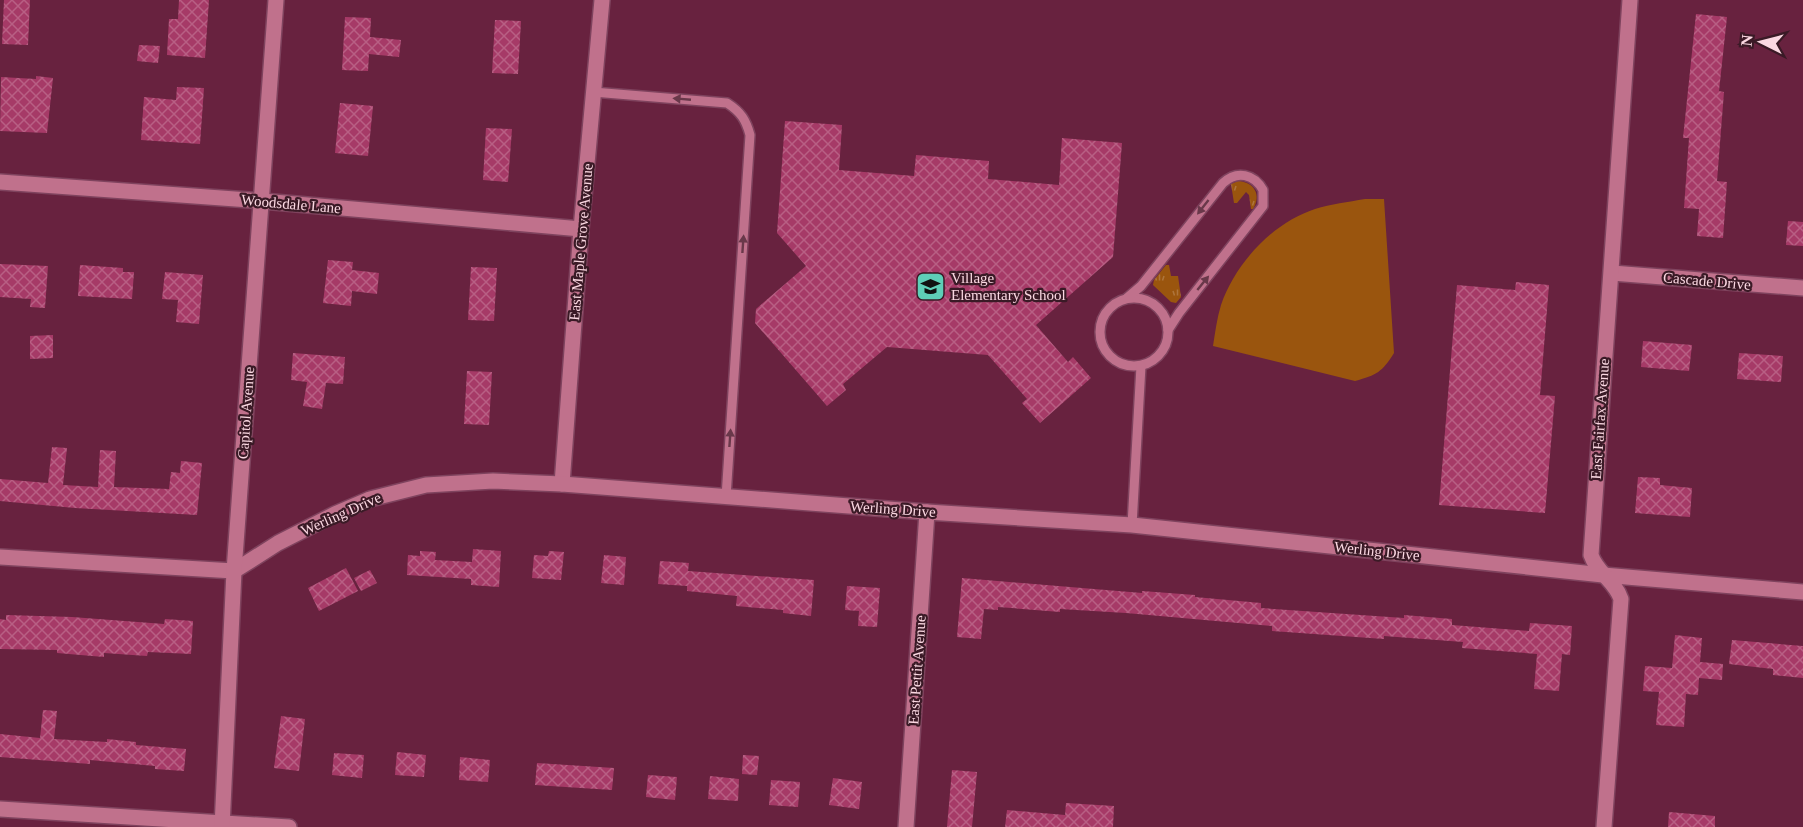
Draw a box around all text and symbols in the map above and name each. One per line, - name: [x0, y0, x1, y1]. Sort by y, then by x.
- north arrow: [1731, 12, 1791, 72]
- text: N: [1738, 33, 1756, 47]
- one-way arrow: [673, 95, 692, 104]
- street label: East Maple Grove Avenue: [566, 162, 596, 321]
- street label: Woodsdale Lane: [240, 192, 342, 216]
- one-way arrow: [1198, 200, 1210, 215]
- one-way arrow: [738, 234, 748, 253]
- street label: Cascade Drive: [1663, 269, 1752, 293]
- place label: Village Elementary School: [951, 270, 1066, 303]
- school or university icon: Village Elementary School: [914, 271, 946, 303]
- one-way arrow: [1196, 276, 1209, 291]
- street label: East Fairfax Avenue: [1588, 358, 1612, 480]
- street label: Capitol Avenue: [235, 366, 257, 460]
- one-way arrow: [725, 429, 735, 448]
- street label: Werling Drive: [299, 489, 384, 539]
- street label: Werling Drive: [850, 498, 937, 520]
- street label: Werling Drive: [1333, 539, 1421, 563]
- street label: East Pettit Avenue: [905, 614, 929, 725]

